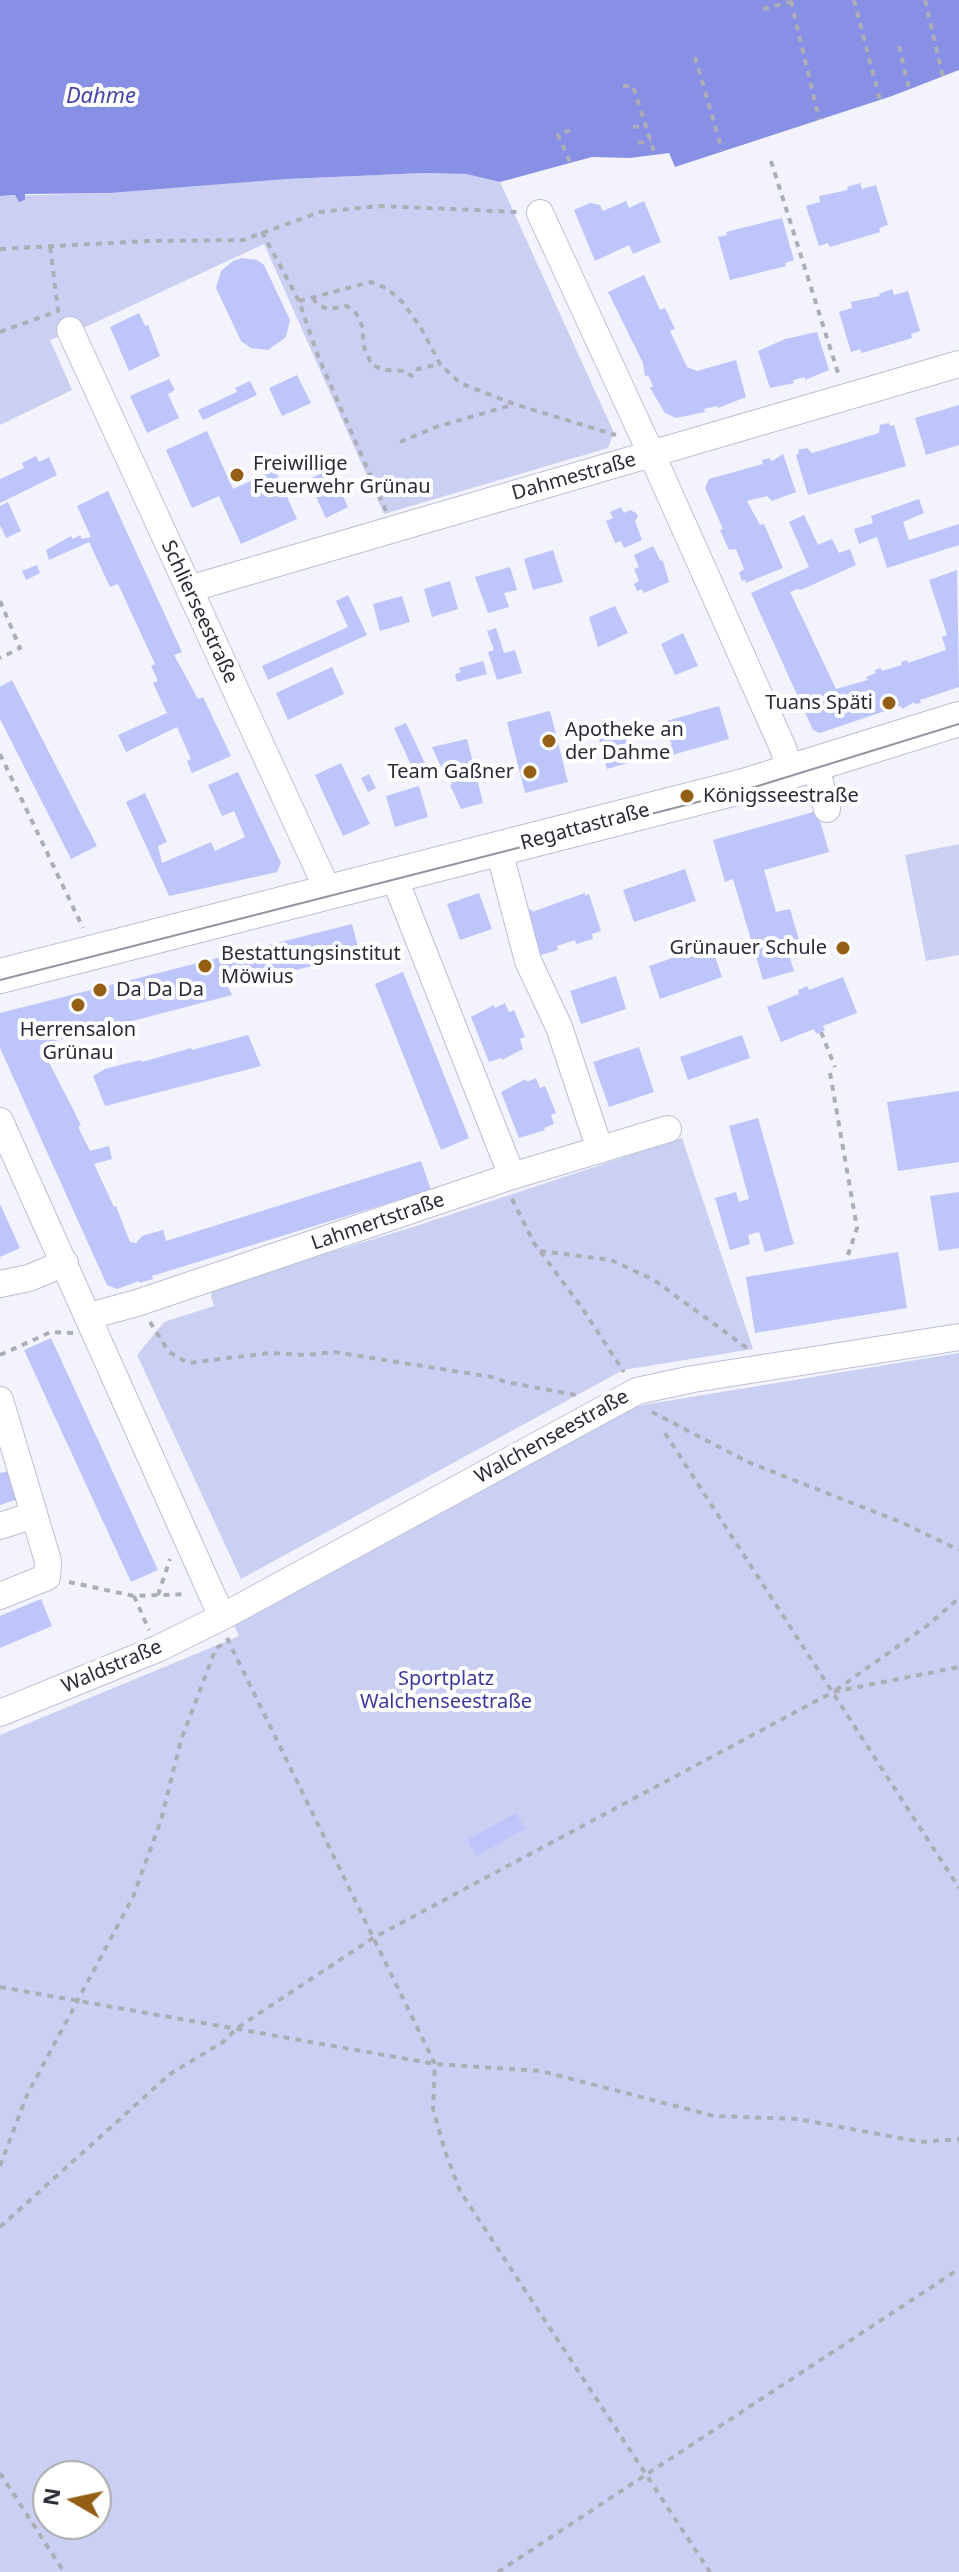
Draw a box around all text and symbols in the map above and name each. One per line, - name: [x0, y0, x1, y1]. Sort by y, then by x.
- water label: Dahme: [66, 84, 136, 110]
- street label: Dahmestraße: [509, 448, 639, 506]
- place label: Freiwillige Feuerwehr Grünau: [253, 452, 430, 499]
- marker: Freiwillige Feuerwehr Grünau: [228, 466, 246, 484]
- street label: Schlierseestraße: [155, 537, 243, 687]
- place label: Tuans Späti: [765, 691, 873, 715]
- marker: Tuans Späti: [880, 694, 898, 712]
- place label: Apotheke an der Dahme: [565, 718, 684, 765]
- marker: Apotheke an der Dahme: [540, 732, 558, 750]
- place label: Team Gaßner: [388, 760, 514, 784]
- marker: Team Gaßner: [521, 763, 539, 781]
- place label: Königsseestraße: [703, 784, 859, 808]
- marker: Königsseestraße: [678, 787, 696, 805]
- street label: Regattastraße: [518, 798, 652, 856]
- place label: Grünauer Schule: [669, 936, 827, 960]
- marker: Grünauer Schule: [834, 939, 852, 957]
- place label: Bestattungsinstitut Möwius: [221, 942, 401, 989]
- marker: Bestattungsinstitut Möwius: [196, 957, 214, 975]
- place label: Da Da Da: [116, 978, 204, 1002]
- marker: Da Da Da: [91, 981, 109, 999]
- marker: Herrensalon Grünau: [69, 996, 87, 1014]
- place label: Herrensalon Grünau: [20, 1018, 136, 1065]
- street label: Lahmertstraße: [308, 1188, 448, 1256]
- street label: Walchenseestraße: [471, 1385, 633, 1489]
- street label: Waldstraße: [58, 1635, 166, 1699]
- park label: Sportplatz Walchenseestraße: [360, 1667, 532, 1714]
- north arrow: [32, 2460, 112, 2540]
- text: N: [34, 2485, 66, 2508]

